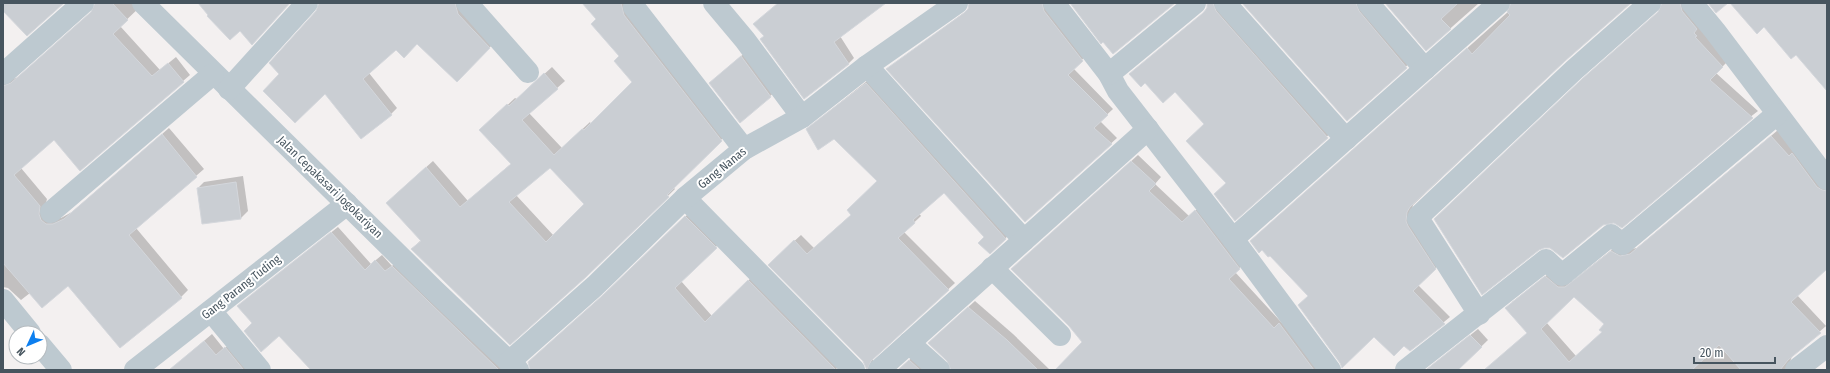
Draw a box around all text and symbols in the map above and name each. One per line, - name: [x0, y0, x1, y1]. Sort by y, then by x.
- street label: Jalan Cepakasari Jogokariyan: [275, 133, 385, 241]
- street label: Gang Nanas: [695, 144, 749, 192]
- street label: Gang Parang Tuding: [199, 252, 284, 322]
- north arrow: [8, 325, 48, 365]
- scale bar: [1694, 339, 1775, 365]
- text: N: [14, 345, 28, 358]
- text: 20 m: [1700, 346, 1724, 360]

